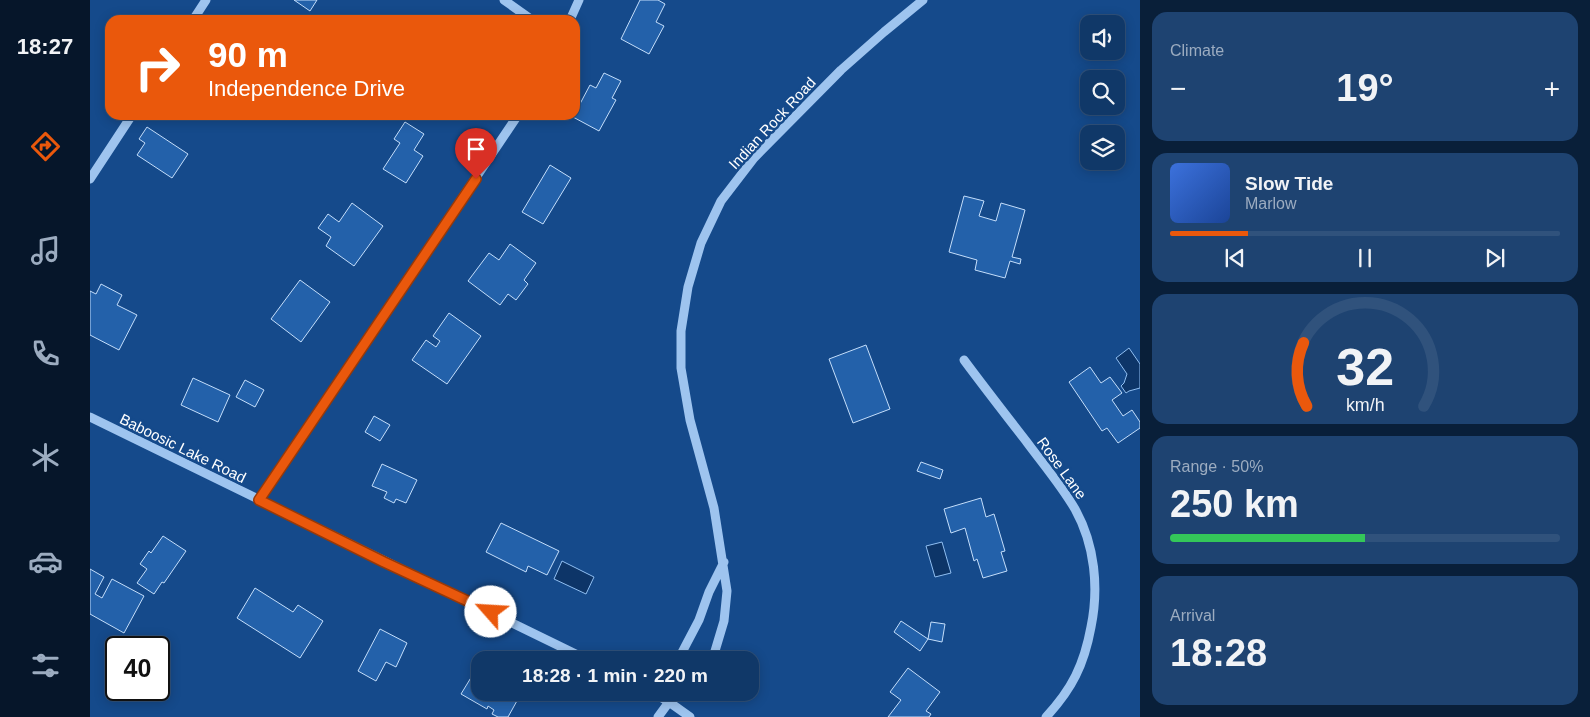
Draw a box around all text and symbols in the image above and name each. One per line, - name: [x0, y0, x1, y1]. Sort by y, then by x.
- map controls: [1080, 15, 1125, 170]
- button: sound: [1080, 15, 1125, 60]
- text: 18:27: [17, 34, 73, 59]
- icon: right: [125, 35, 190, 100]
- text: 90 m: [208, 35, 288, 74]
- text: Climate: [1170, 42, 1224, 59]
- text: 19°: [1336, 67, 1394, 109]
- button: search: [1080, 70, 1125, 115]
- text: −: [1170, 73, 1186, 104]
- text: +: [1544, 73, 1560, 104]
- street label: Indian Rock Road: [725, 74, 819, 172]
- text: Independence Drive: [208, 76, 405, 101]
- button: layers: [1080, 125, 1125, 170]
- pin: [455, 128, 497, 179]
- icon: directions: [28, 129, 63, 164]
- icon: arrive: [462, 135, 490, 163]
- text: Slow Tide: [1245, 173, 1333, 194]
- text: Marlow: [1245, 195, 1297, 212]
- icon: music: [28, 233, 63, 268]
- icon: previous: [1221, 244, 1249, 272]
- icon: pause: [1351, 244, 1379, 272]
- icon: next: [1481, 244, 1509, 272]
- icon: phone: [28, 336, 63, 371]
- text: 32: [1336, 338, 1394, 396]
- text: km/h: [1346, 395, 1384, 415]
- street label: Baboosic Lake Road: [117, 410, 249, 486]
- street label: Rose Lane: [1034, 434, 1090, 502]
- icon: climate: [28, 440, 63, 475]
- text: Range · 50%: [1170, 458, 1263, 475]
- text: 250 km: [1170, 483, 1299, 525]
- icon: car: [28, 544, 63, 579]
- position arrow: [464, 585, 516, 637]
- text: Arrival: [1170, 607, 1215, 624]
- text: 18:28: [1170, 632, 1267, 674]
- speed limit sign: 40: [105, 636, 170, 701]
- icon: filters: [28, 648, 63, 683]
- text: 18:28 · 1 min · 220 m: [522, 665, 708, 686]

